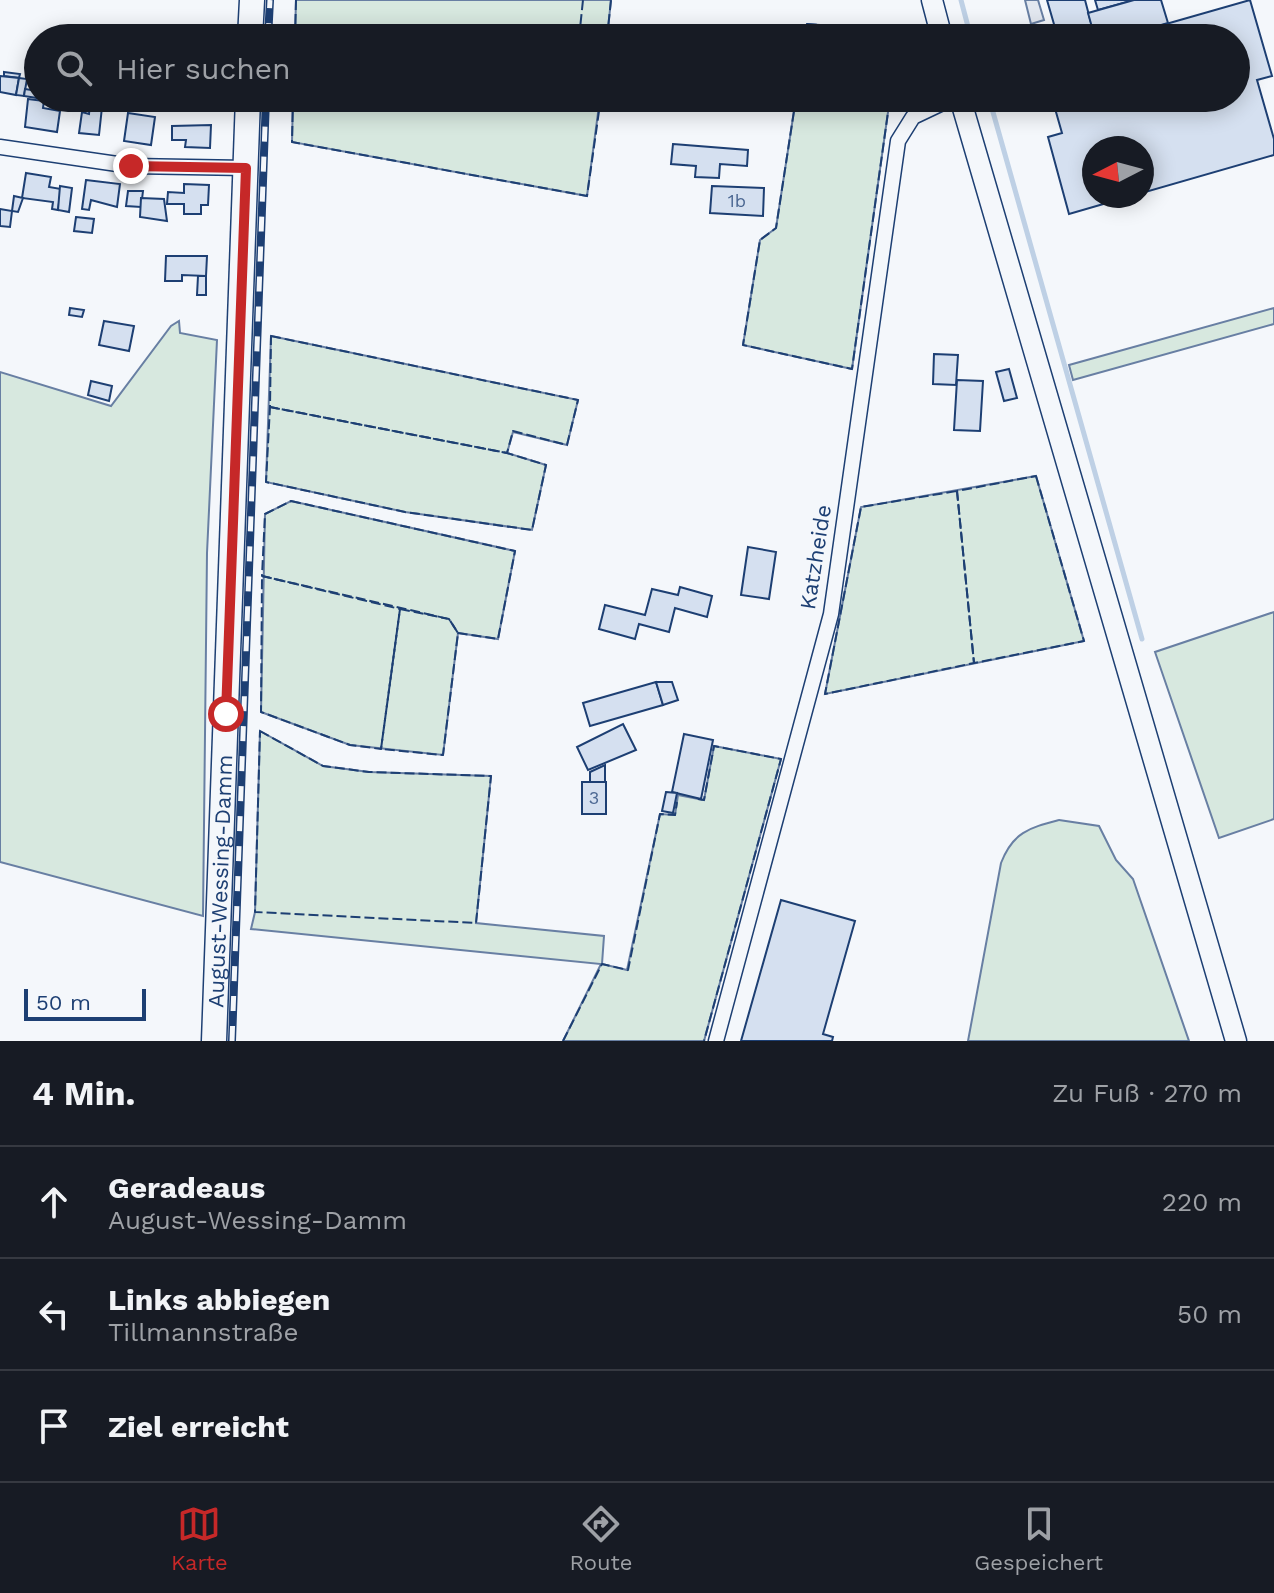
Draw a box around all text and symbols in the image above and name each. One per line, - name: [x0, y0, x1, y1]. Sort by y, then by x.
- search box: [24, 24, 1250, 112]
- icon: search: [52, 46, 96, 90]
- text: Hier suchen: [116, 51, 291, 86]
- north arrow: [1082, 136, 1154, 208]
- route end: [113, 148, 149, 184]
- house number: 1b: [728, 190, 746, 211]
- street label: Katzheide: [795, 503, 836, 611]
- route start: [208, 696, 244, 732]
- street label: August-Wessing-Damm: [203, 754, 237, 1008]
- house number: 3: [589, 787, 599, 808]
- scale bar: [24, 985, 146, 1021]
- text: 50 m: [36, 990, 91, 1015]
- text: 4 Min.: [32, 1073, 135, 1113]
- text: Zu Fuß · 270 m: [1052, 1078, 1242, 1108]
- text: Geradeaus: [108, 1170, 265, 1205]
- icon: ahead: [32, 1180, 76, 1224]
- text: 220 m: [1162, 1187, 1242, 1217]
- text: August-Wessing-Damm: [108, 1205, 407, 1235]
- text: Links abbiegen: [108, 1282, 330, 1317]
- icon: left: [32, 1292, 76, 1336]
- text: 50 m: [1177, 1299, 1242, 1329]
- text: Tillmannstraße: [108, 1317, 298, 1347]
- icon: arrive: [32, 1404, 76, 1448]
- text: Ziel erreicht: [108, 1409, 289, 1444]
- tab: Karte: [171, 1502, 228, 1575]
- tab: Route: [570, 1502, 633, 1575]
- tab: Gespeichert: [974, 1502, 1103, 1575]

